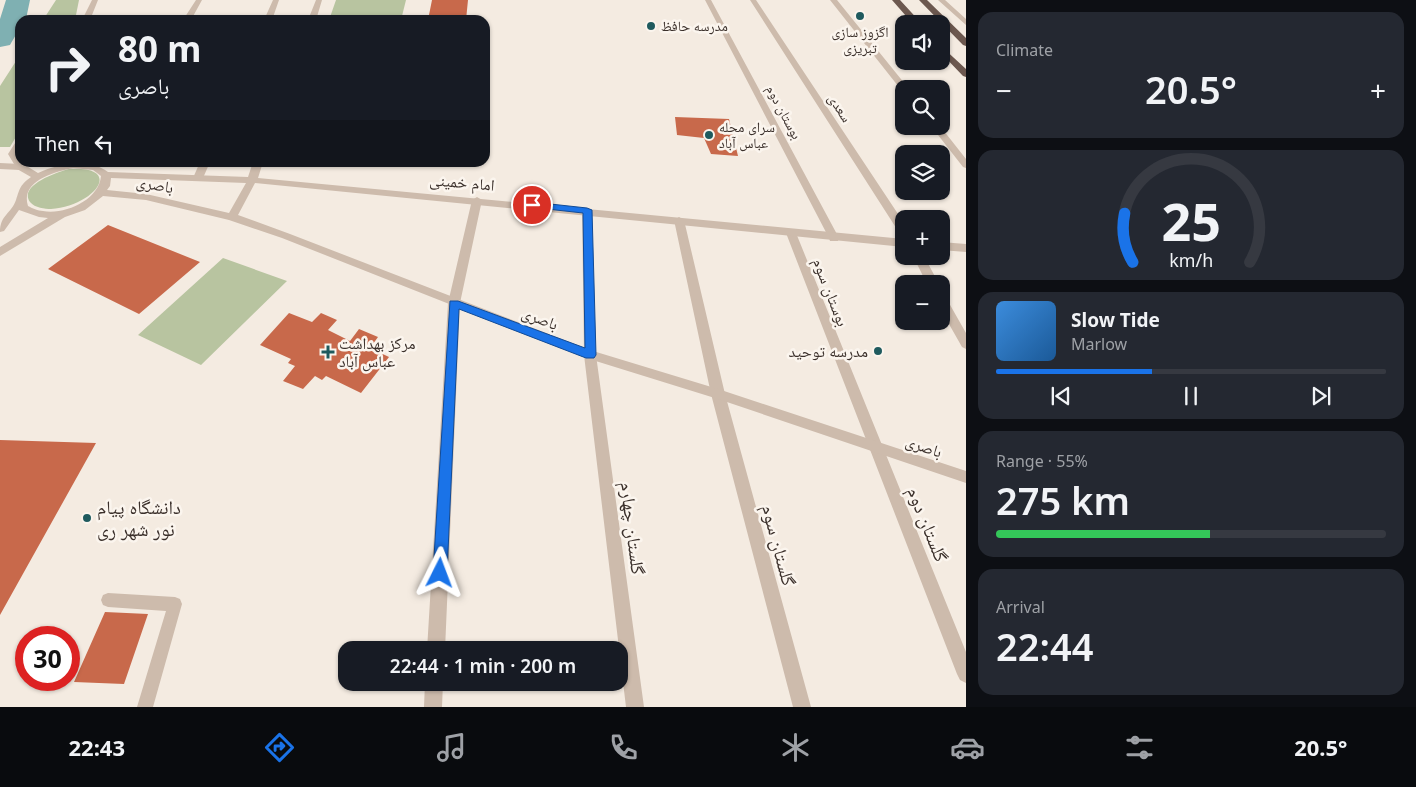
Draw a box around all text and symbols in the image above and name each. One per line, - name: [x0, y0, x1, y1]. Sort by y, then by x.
- marker: اگزوز سازی تبریزی: [854, 10, 866, 22]
- map controls: [895, 15, 950, 330]
- button: sound: [895, 15, 950, 70]
- place label: مدرسه حافظ: [661, 16, 728, 35]
- marker: مدرسه حافظ: [645, 20, 657, 32]
- place label: اگزوز سازی تبریزی: [831, 22, 889, 57]
- text: 80 m: [118, 25, 201, 72]
- icon: right: [35, 35, 100, 100]
- text: Climate: [996, 39, 1053, 61]
- text: 20.5°: [1145, 63, 1237, 115]
- text: باصری: [118, 70, 169, 100]
- text: −: [996, 71, 1012, 109]
- text: +: [1370, 71, 1386, 109]
- button: search: [895, 80, 950, 135]
- street label: بوستان دوم: [761, 81, 807, 143]
- street label: سعدی: [824, 90, 857, 126]
- place label: سرای محله عباس آباد: [719, 117, 775, 152]
- marker: سرای محله عباس آباد: [703, 129, 715, 141]
- icon: left: [90, 130, 118, 158]
- text: Then: [35, 131, 80, 157]
- button: layers: [895, 145, 950, 200]
- street label: امام خمینی: [428, 168, 496, 196]
- street label: باصری: [135, 170, 175, 198]
- pin: [511, 184, 553, 226]
- text: 25: [1161, 185, 1221, 256]
- icon: arrive: [518, 191, 546, 219]
- button: +: [895, 210, 950, 265]
- text: km/h: [1169, 248, 1213, 272]
- street label: بوستان سوم: [808, 255, 854, 329]
- button: −: [895, 275, 950, 330]
- street label: باصری: [519, 301, 561, 335]
- text: Slow Tide: [1071, 307, 1160, 333]
- place label: مرکز ‌بهداشت عباس آباد: [339, 332, 416, 372]
- text: Marlow: [1071, 333, 1127, 355]
- place label: مدرسه توحید: [789, 340, 868, 362]
- marker: مرکز ‌بهداشت عباس آباد: [321, 345, 335, 359]
- marker: مدرسه توحید: [872, 345, 884, 357]
- icon: previous: [1047, 382, 1075, 410]
- icon: pause: [1177, 382, 1205, 410]
- icon: next: [1307, 382, 1335, 410]
- street label: باصری: [903, 430, 945, 462]
- text: Range · 55%: [996, 450, 1088, 472]
- text: 275 km: [996, 474, 1130, 526]
- street label: گلستان چهارم: [613, 480, 652, 576]
- street label: گلستان دوم: [900, 483, 955, 566]
- place label: دانشگاه پیام نور شهر ری: [97, 494, 181, 542]
- street label: گلستان سوم: [755, 501, 802, 589]
- marker: دانشگاه پیام نور شهر ری: [81, 512, 93, 524]
- position arrow: [413, 546, 465, 598]
- text: Arrival: [996, 596, 1045, 618]
- text: 22:44: [996, 620, 1093, 672]
- speed limit sign: 30: [15, 626, 80, 691]
- text: 22:44 · 1 min · 200 m: [390, 653, 576, 679]
- icon: directions: [262, 730, 297, 765]
- icon: music: [434, 730, 469, 765]
- icon: phone: [606, 730, 641, 765]
- icon: climate: [778, 730, 813, 765]
- icon: car: [950, 730, 985, 765]
- icon: filters: [1122, 730, 1157, 765]
- text: 22:43: [69, 732, 125, 762]
- text: 20.5°: [1294, 732, 1347, 762]

